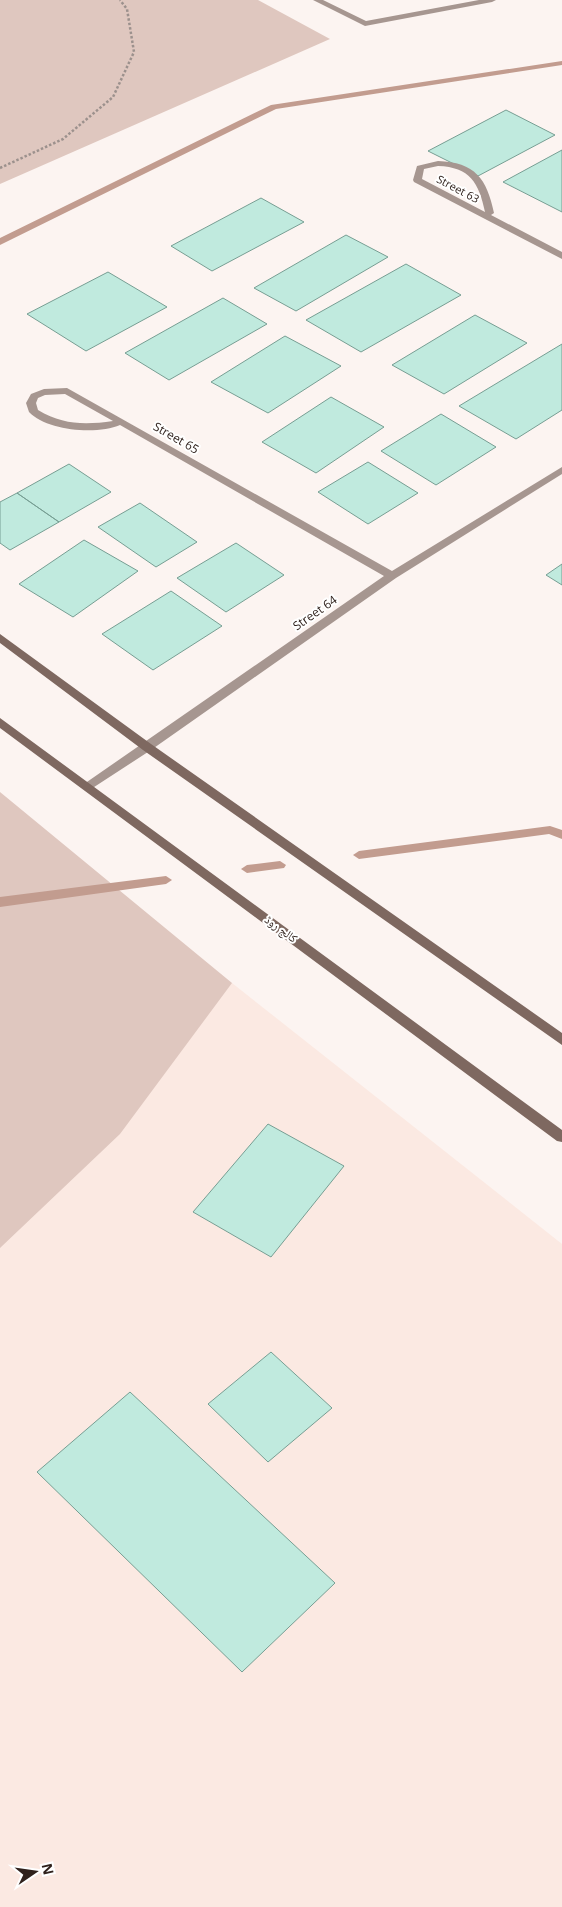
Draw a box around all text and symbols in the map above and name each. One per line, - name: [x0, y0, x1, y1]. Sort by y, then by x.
- street label: Street 63: [434, 171, 482, 206]
- street label: Street 65: [150, 418, 202, 458]
- street label: Street 64: [289, 591, 340, 634]
- street label: کالج روڈ: [261, 911, 301, 946]
- north arrow: [10, 1847, 60, 1897]
- text: N: [38, 1861, 59, 1877]

